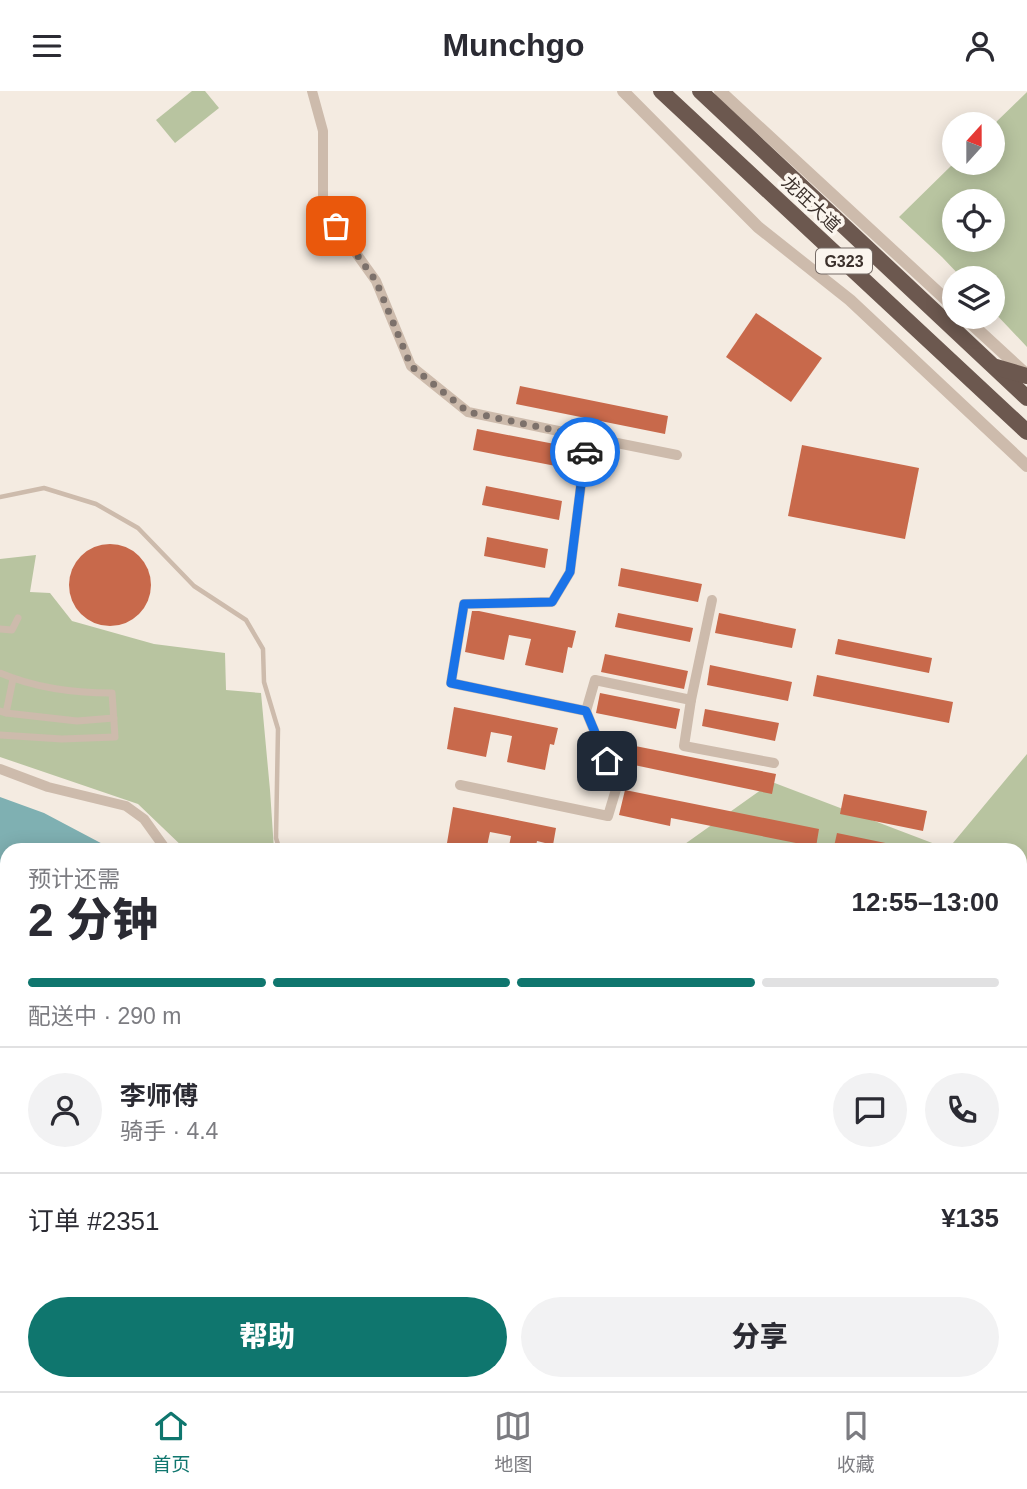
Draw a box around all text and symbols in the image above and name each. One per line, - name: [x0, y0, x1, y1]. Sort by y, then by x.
- icon: menu: [28, 27, 66, 65]
- text: Munchgo: [442, 27, 585, 63]
- icon: person: [961, 27, 999, 65]
- north arrow: [942, 112, 1004, 175]
- map controls: [942, 112, 1005, 329]
- street label: 龙旺大道: [778, 172, 844, 236]
- button: locate: [942, 189, 1005, 252]
- pin: [306, 196, 366, 256]
- icon: bag: [317, 207, 355, 245]
- road number: G323: [816, 249, 872, 273]
- button: layers: [942, 266, 1005, 329]
- courier: [550, 417, 620, 487]
- icon: car: [566, 433, 604, 471]
- pin: [577, 731, 637, 791]
- icon: home: [588, 742, 626, 780]
- text: 预计还需: [28, 866, 120, 892]
- text: 12:55–13:00: [852, 887, 999, 917]
- text: 2 分钟: [28, 894, 158, 946]
- text: 配送中 · 290 m: [28, 1003, 181, 1029]
- button: person: [28, 1073, 102, 1147]
- button: chat: [833, 1073, 907, 1147]
- button: phone: [925, 1073, 999, 1147]
- text: 李师傅: [120, 1081, 198, 1111]
- text: 骑手 · 4.4: [120, 1118, 218, 1144]
- text: ¥135: [941, 1203, 999, 1233]
- text: 订单 #2351: [28, 1206, 160, 1236]
- button: 帮助: [28, 1297, 507, 1377]
- button: 分享: [521, 1297, 999, 1377]
- tab: 首页: [152, 1407, 190, 1476]
- tab: 地图: [494, 1407, 533, 1476]
- tab: 收藏: [837, 1407, 875, 1476]

